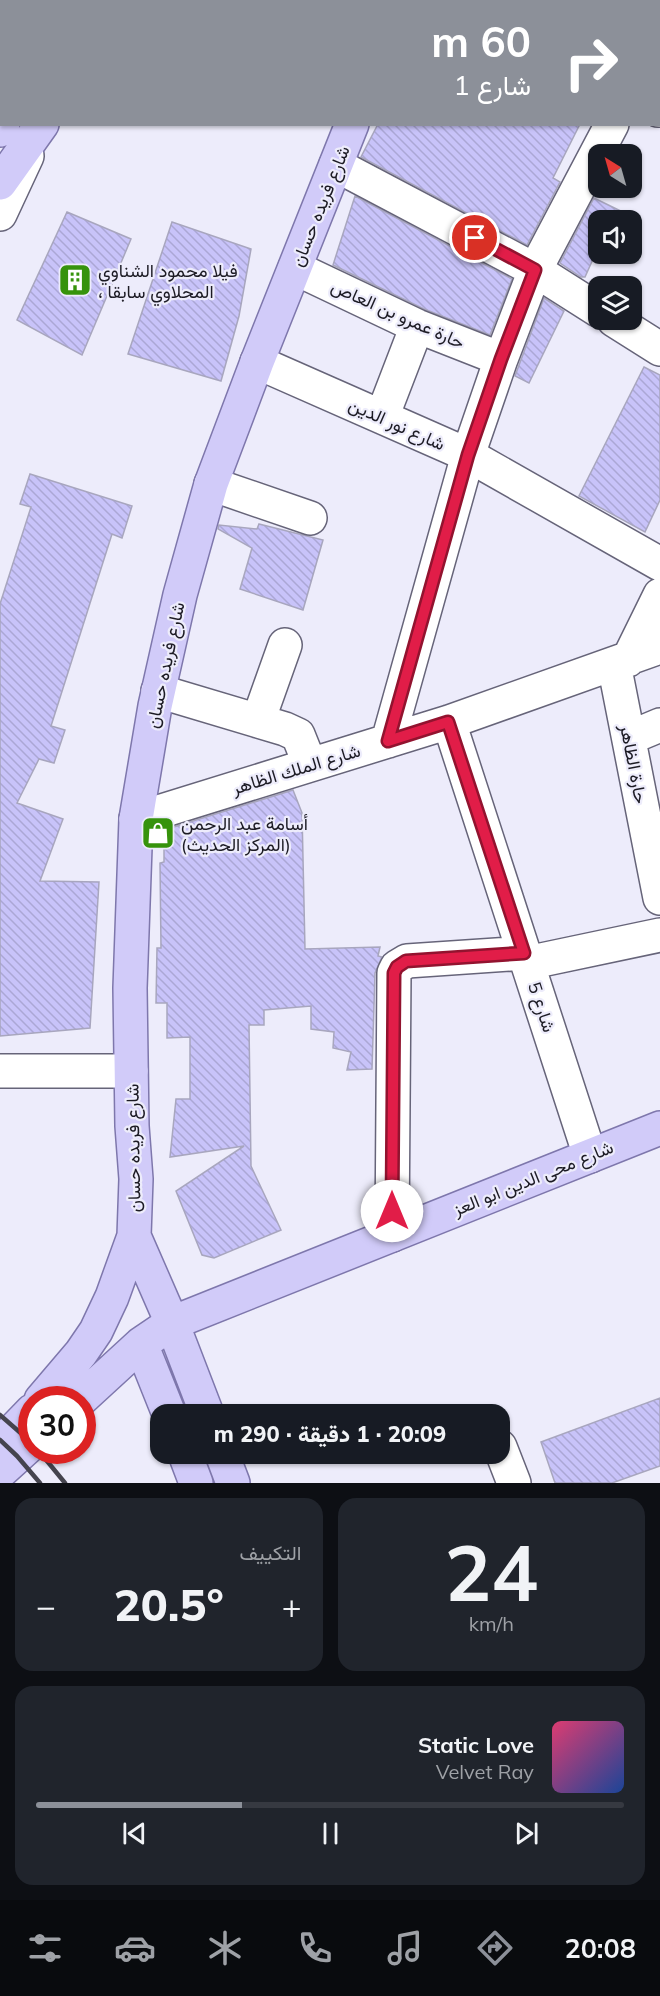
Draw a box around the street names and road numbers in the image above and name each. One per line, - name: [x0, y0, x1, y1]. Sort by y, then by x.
- street label: شارع فريده حسان: [285, 142, 356, 270]
- street label: حارة عمرو بن العاص: [328, 274, 468, 354]
- street label: شارع نور الدين: [345, 393, 449, 456]
- street label: شارع فريده حسان: [140, 600, 191, 730]
- street label: حارة الظاهر: [615, 721, 653, 806]
- street label: شارع الملك الظاهر: [228, 739, 363, 801]
- street label: شارع 5: [522, 979, 561, 1035]
- street label: شارع فريده حسان: [120, 1084, 147, 1212]
- street label: شارع محى الدين ابو العز: [449, 1135, 617, 1222]

